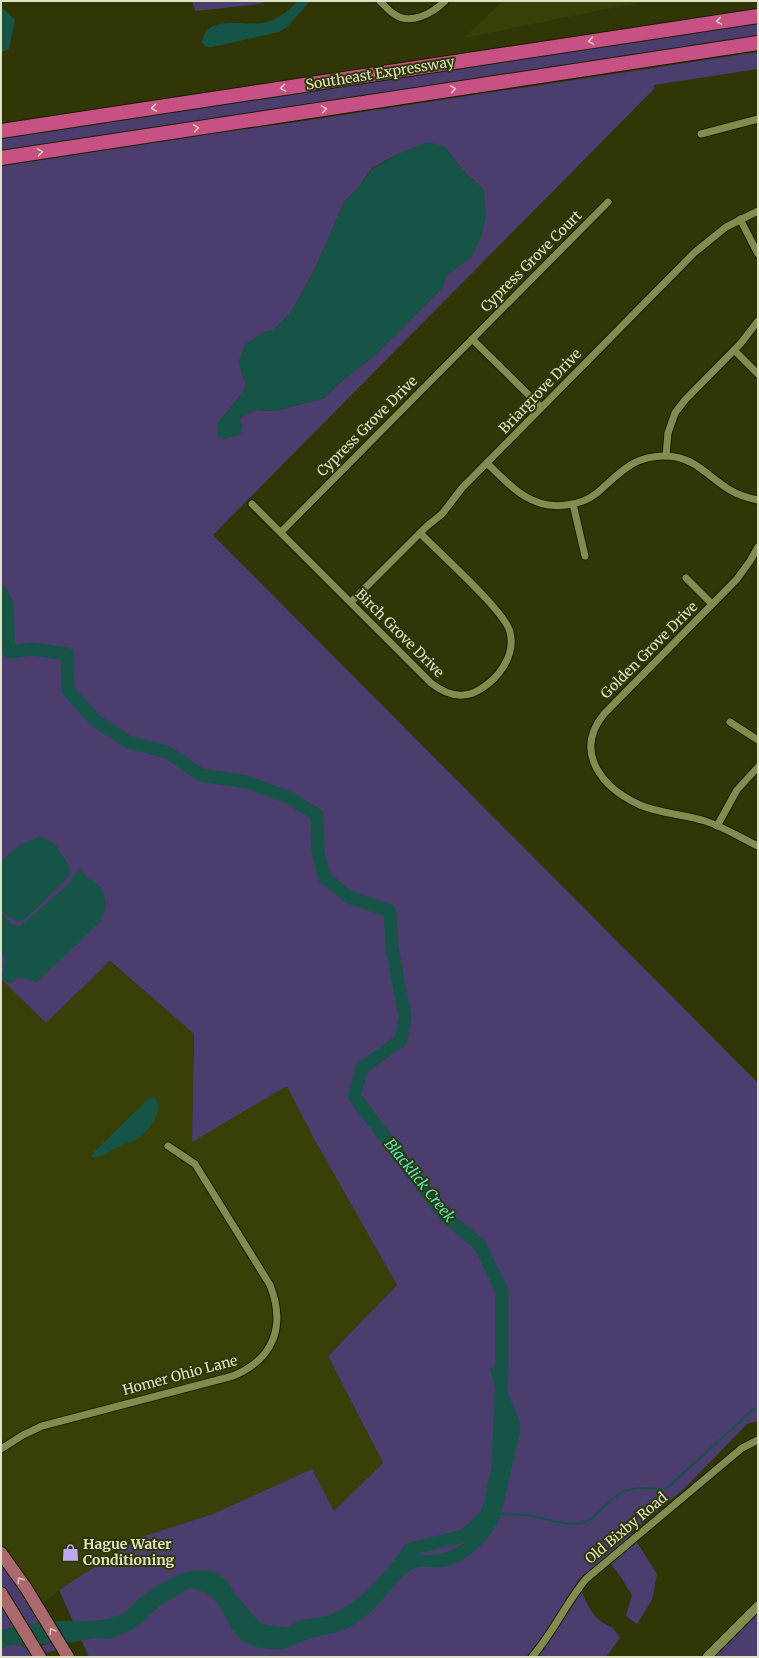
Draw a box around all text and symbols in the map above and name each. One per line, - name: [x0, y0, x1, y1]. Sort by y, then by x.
- one-way arrow: [716, 17, 723, 25]
- one-way arrow: [588, 36, 594, 45]
- street label: Southeast Expressway: [304, 52, 457, 94]
- one-way arrow: [279, 83, 286, 92]
- one-way arrow: [450, 85, 456, 94]
- one-way arrow: [151, 103, 157, 112]
- one-way arrow: [321, 105, 327, 113]
- one-way arrow: [193, 124, 199, 133]
- one-way arrow: [36, 148, 43, 157]
- street label: Cypress Grove Court: [476, 206, 586, 316]
- street label: Briargrove Drive: [495, 345, 585, 437]
- street label: Cypress Grove Drive: [313, 372, 421, 480]
- street label: Birch Grove Drive: [352, 585, 448, 681]
- street label: Golden Grove Drive: [597, 598, 701, 702]
- water label: Blacklick Creek: [381, 1134, 460, 1226]
- street label: Homer Ohio Lane: [121, 1351, 239, 1399]
- street label: Old Bixby Road: [581, 1488, 671, 1568]
- place label: Hague Water Conditioning: [83, 1535, 175, 1569]
- shop icon: Hague Water Conditioning: [60, 1542, 80, 1562]
- one-way arrow: [18, 1577, 25, 1584]
- one-way arrow: [50, 1628, 57, 1635]

